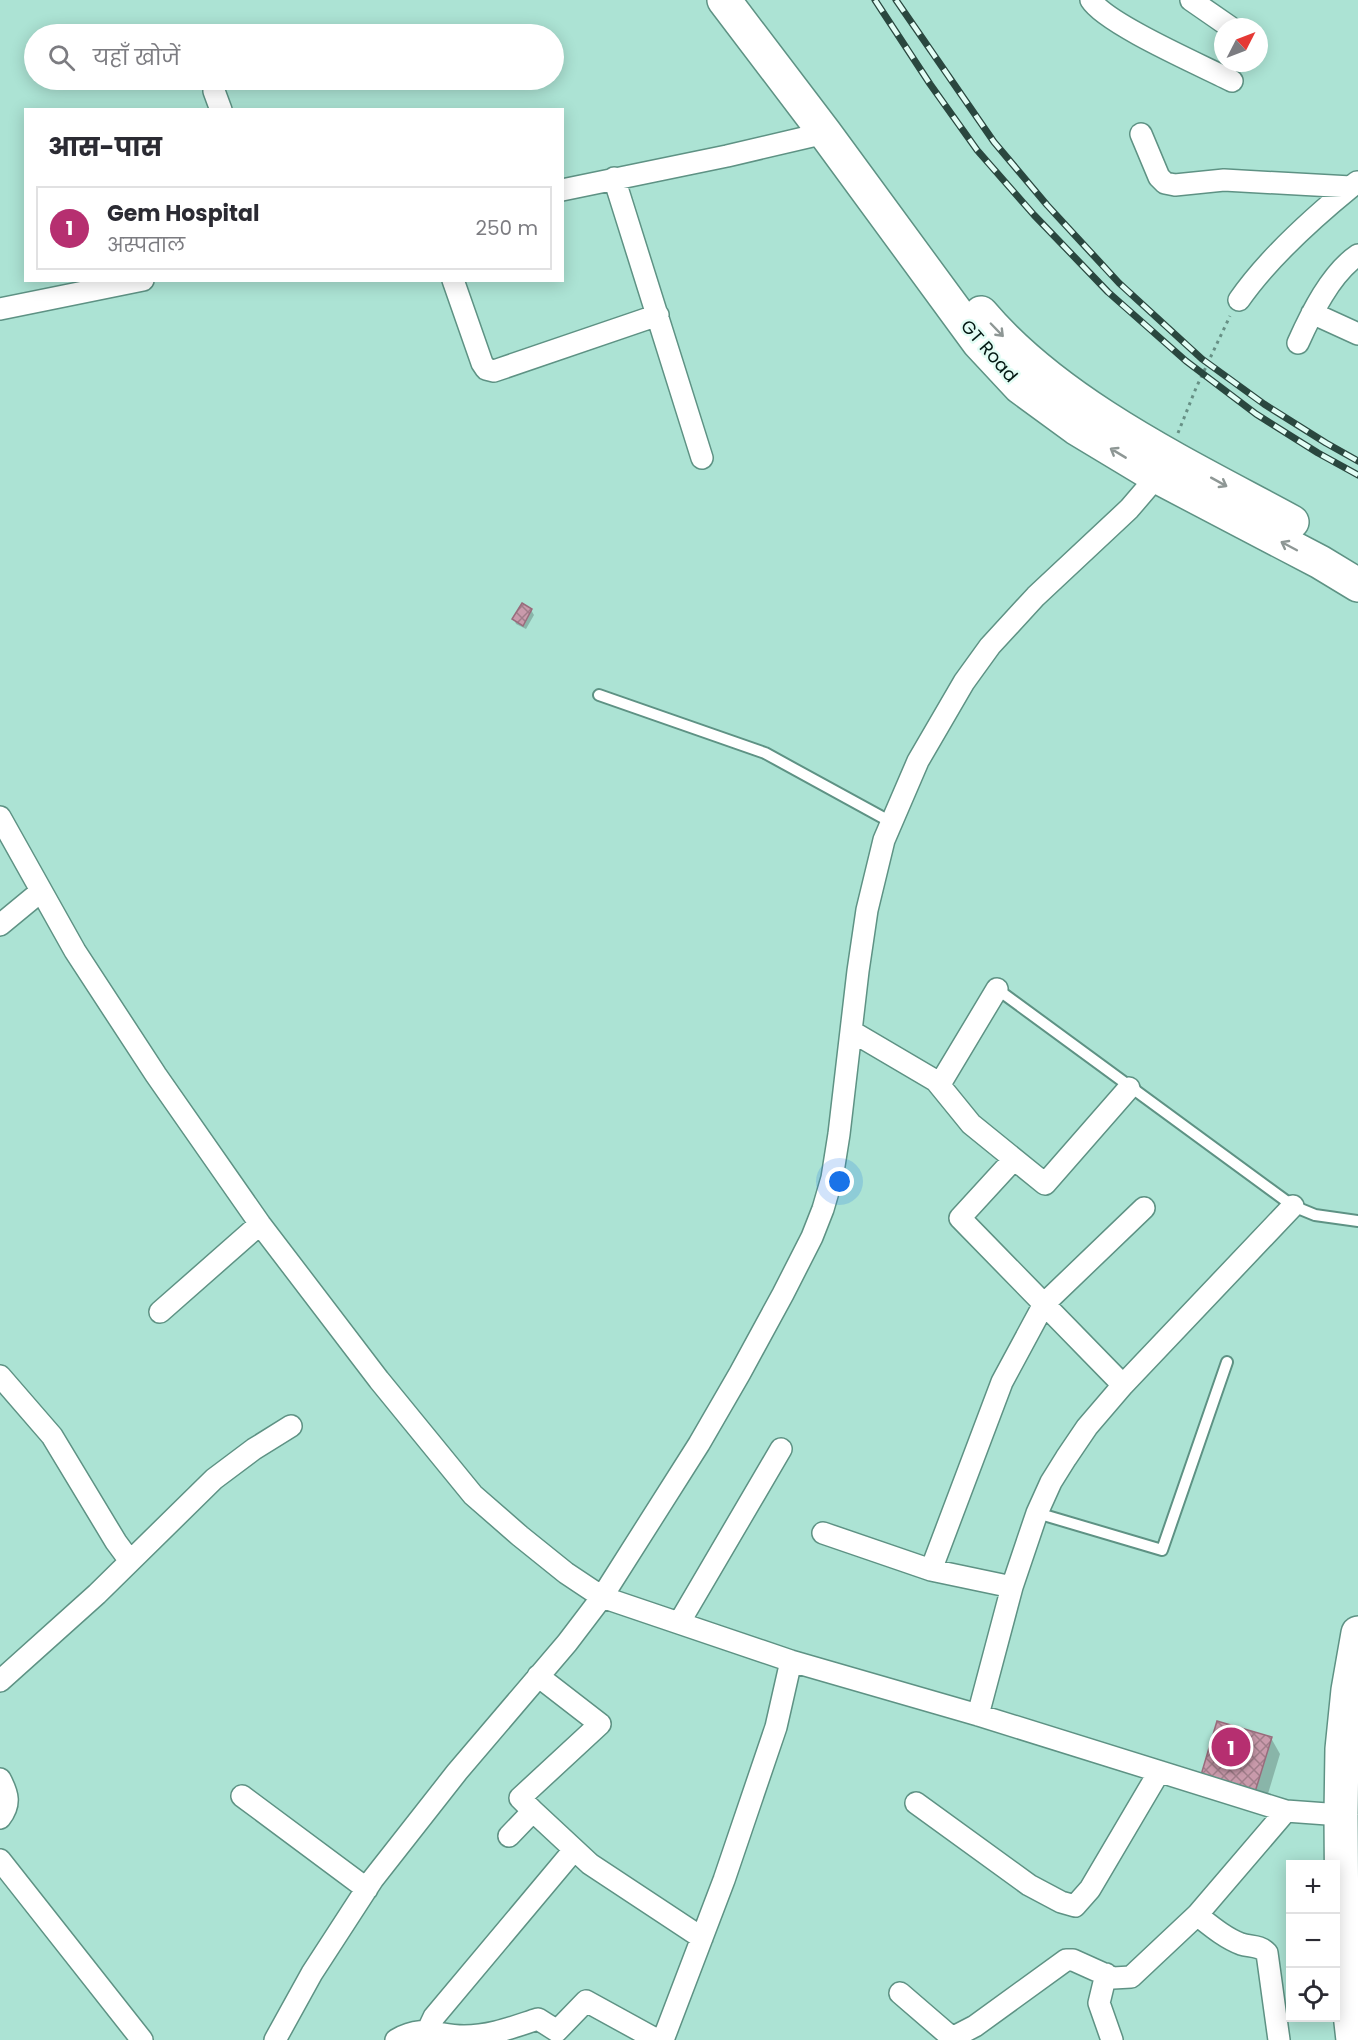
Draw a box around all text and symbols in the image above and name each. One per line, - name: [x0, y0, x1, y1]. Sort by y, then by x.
- north arrow: [1214, 18, 1268, 72]
- search box: [24, 24, 564, 90]
- icon: search: [45, 41, 78, 74]
- text: यहाँ खोजें: [93, 42, 180, 73]
- text: आस-पास: [48, 129, 162, 165]
- text: Gem Hospital: [107, 198, 259, 229]
- text: 1: [66, 214, 73, 242]
- text: 250 m: [475, 214, 538, 242]
- text: अस्पताल: [107, 231, 185, 259]
- street label: GT Road: [955, 314, 1024, 387]
- one-way arrow: [990, 323, 1004, 338]
- one-way arrow: [1110, 446, 1127, 458]
- one-way arrow: [1210, 476, 1227, 488]
- one-way arrow: [1281, 540, 1299, 551]
- your location: [825, 1167, 854, 1196]
- pin: 1: [1212, 1724, 1250, 1770]
- map controls: [1286, 1860, 1340, 2022]
- button: +: [1286, 1860, 1340, 1914]
- button: −: [1286, 1914, 1340, 1968]
- button: locate: [1286, 1968, 1340, 2022]

